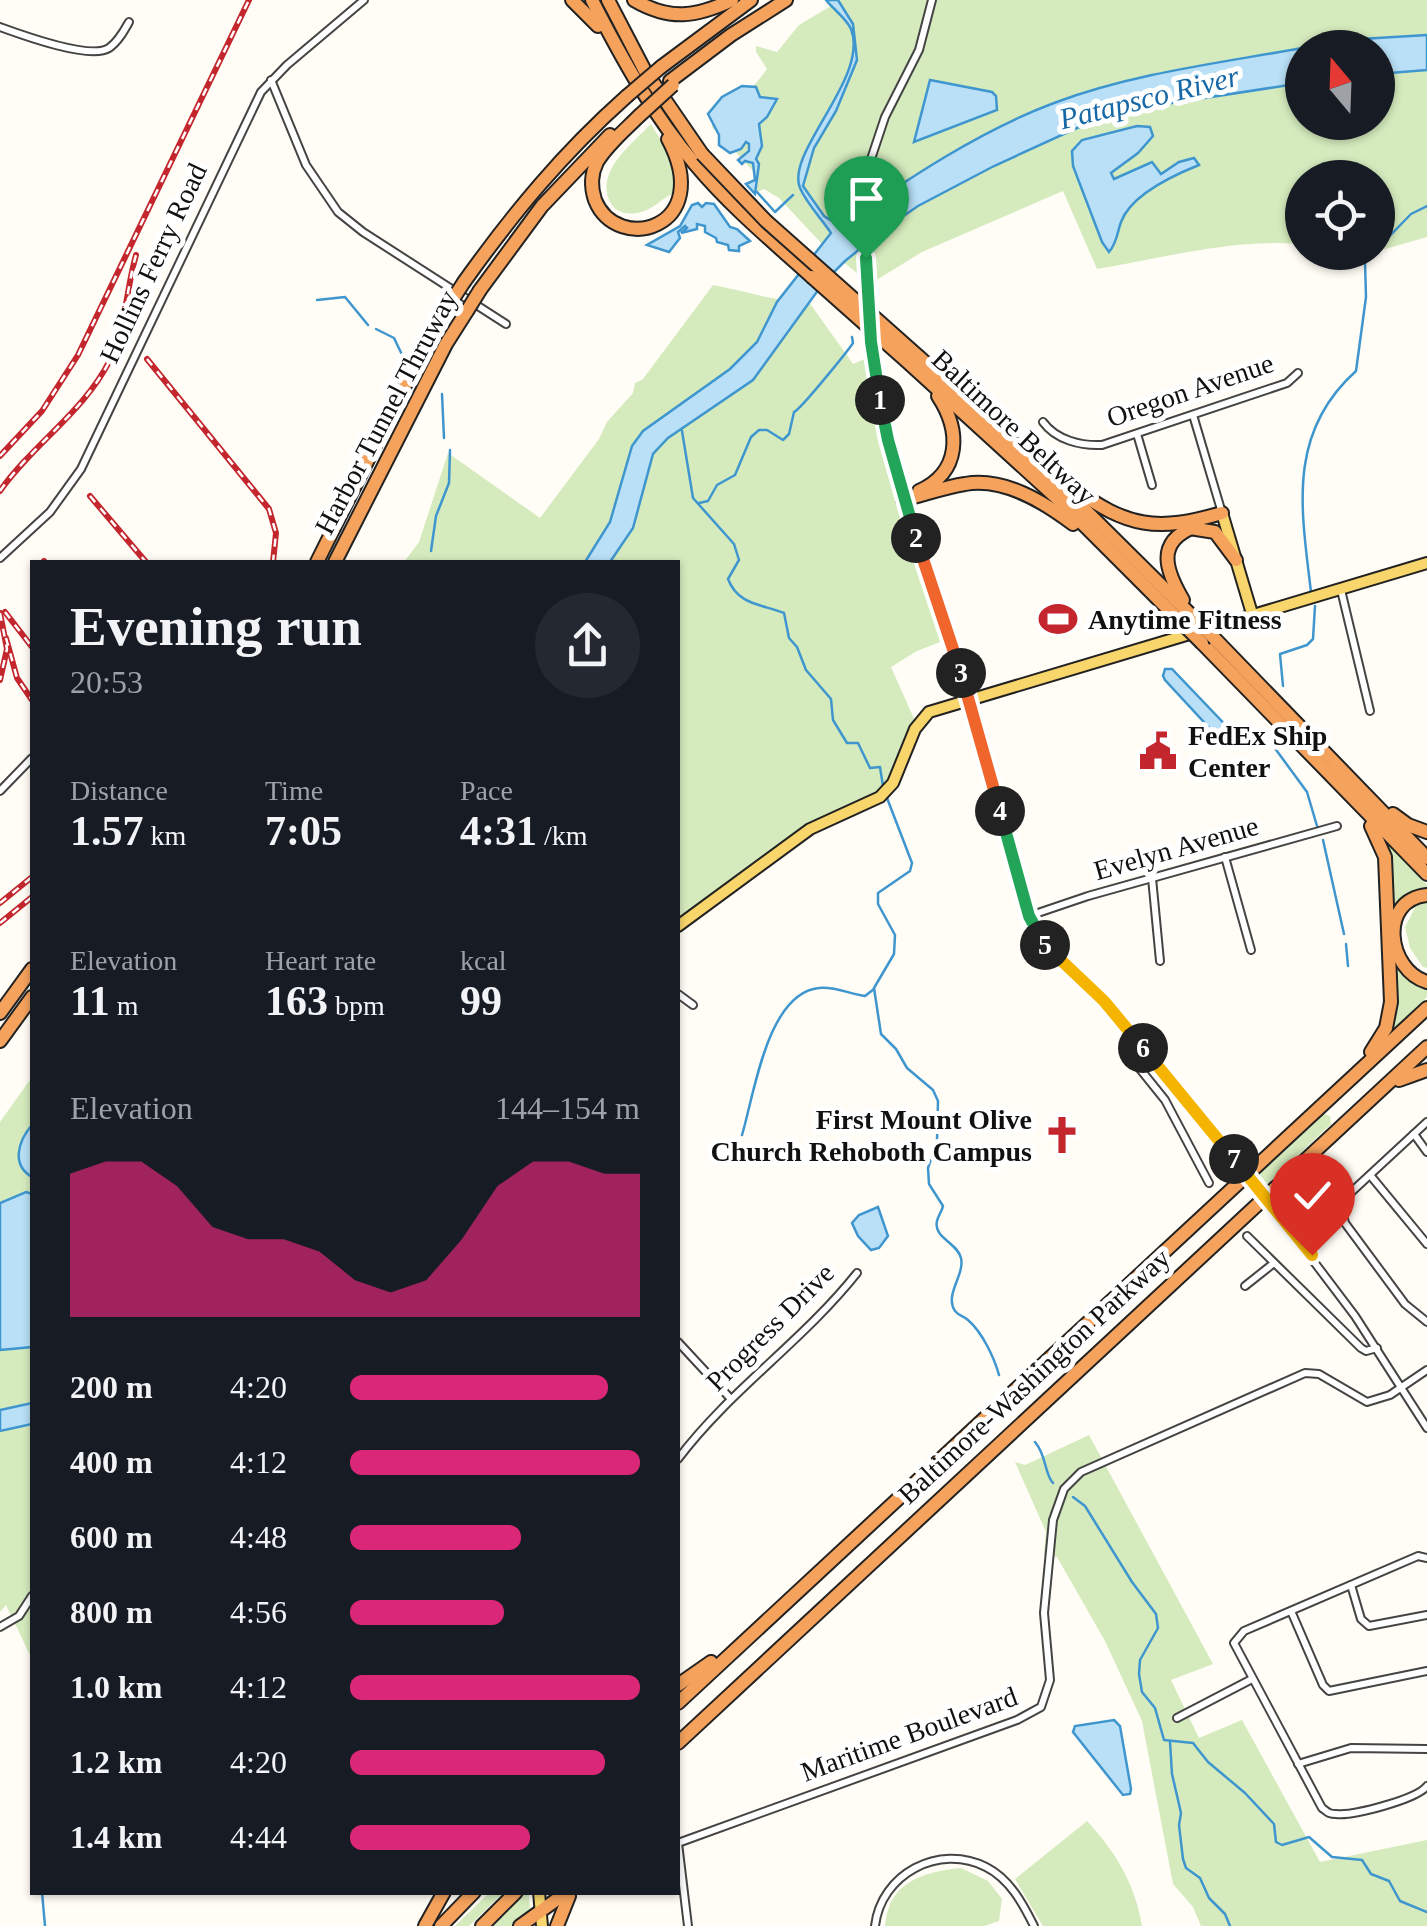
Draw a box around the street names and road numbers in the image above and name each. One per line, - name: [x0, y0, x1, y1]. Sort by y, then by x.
- street label: Hollins Ferry Road: [93, 158, 213, 368]
- street label: Harbor Tunnel Thruway: [309, 285, 463, 539]
- street label: Baltimore Beltway: [926, 343, 1102, 511]
- street label: Oregon Avenue: [1102, 347, 1278, 433]
- street label: Evelyn Avenue: [1090, 810, 1262, 886]
- street label: Baltimore-Washington Parkway: [892, 1242, 1176, 1510]
- street label: Progress Drive: [700, 1257, 840, 1397]
- street label: Maritime Boulevard: [797, 1680, 1021, 1788]

